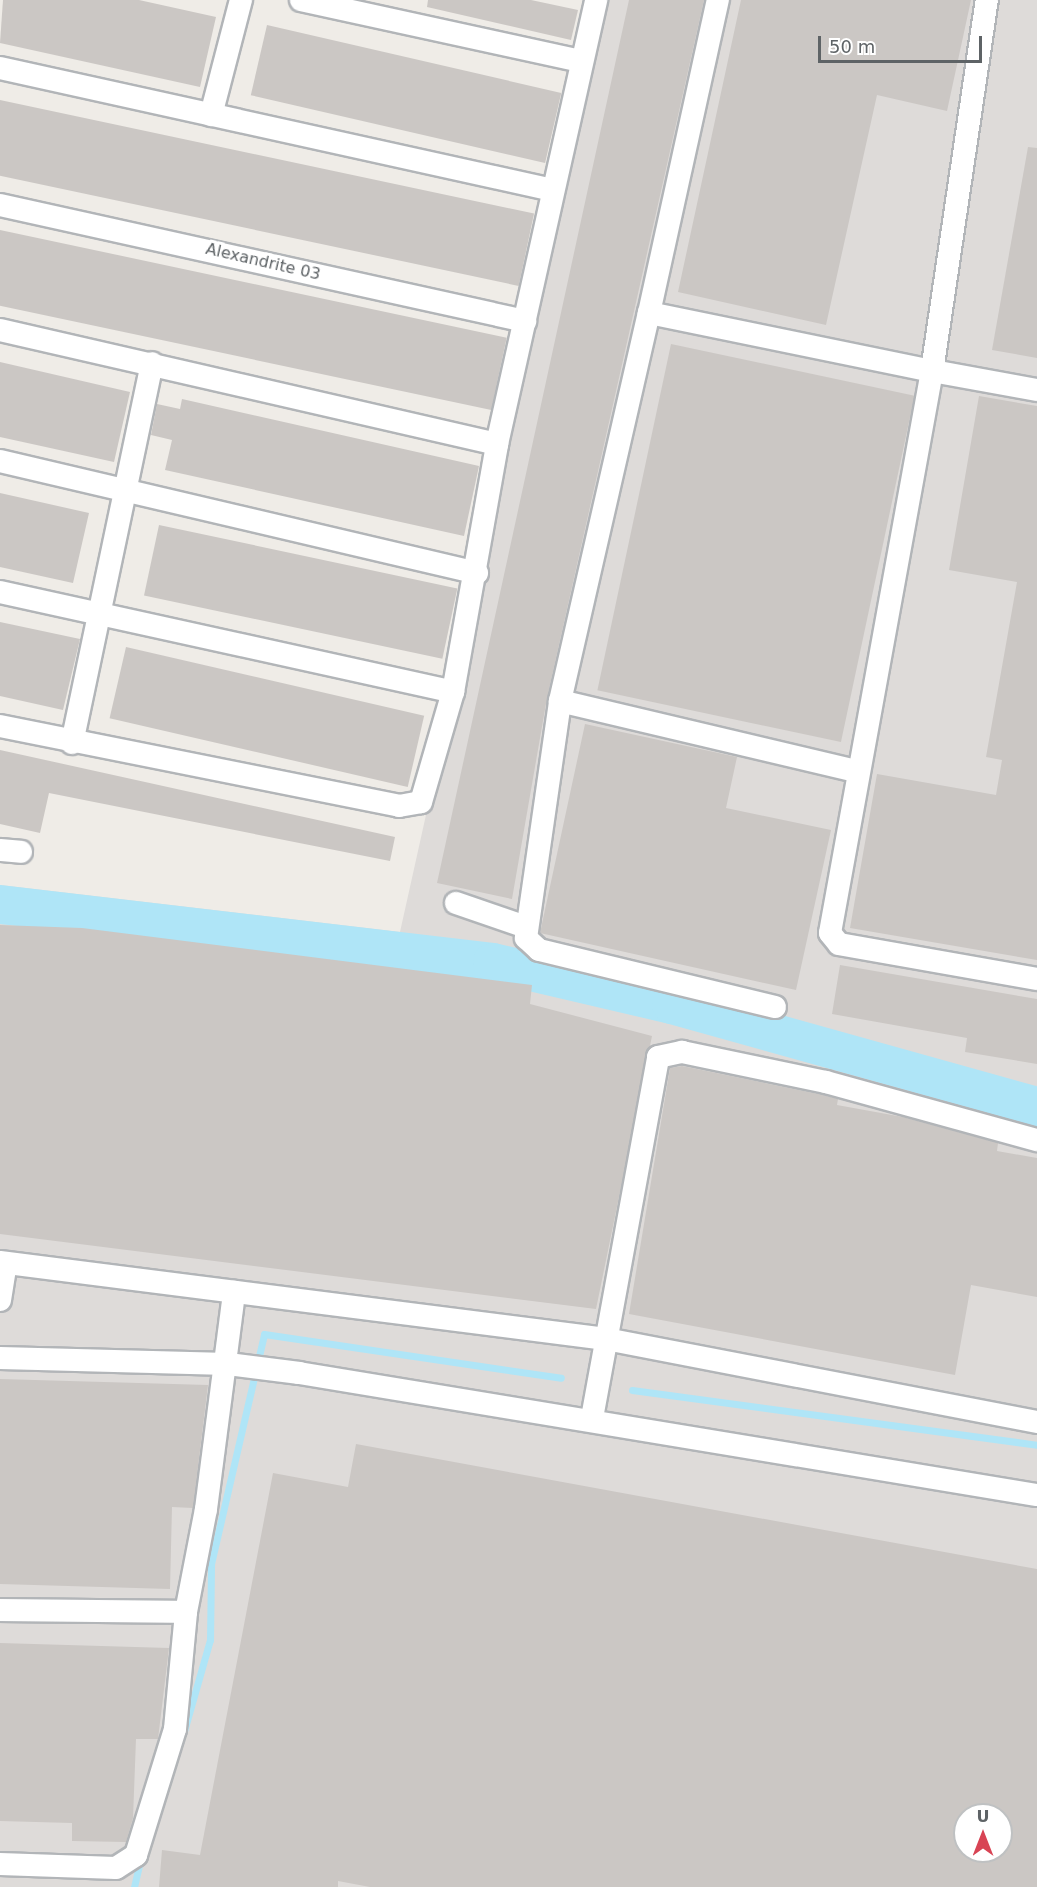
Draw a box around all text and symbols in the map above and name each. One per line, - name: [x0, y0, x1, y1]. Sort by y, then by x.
- scale bar: [821, 24, 984, 62]
- text: 50 m: [829, 36, 875, 57]
- street label: Alexandrite 03: [204, 239, 322, 285]
- north arrow: [953, 1803, 1013, 1863]
- text: U: [977, 1807, 990, 1826]

